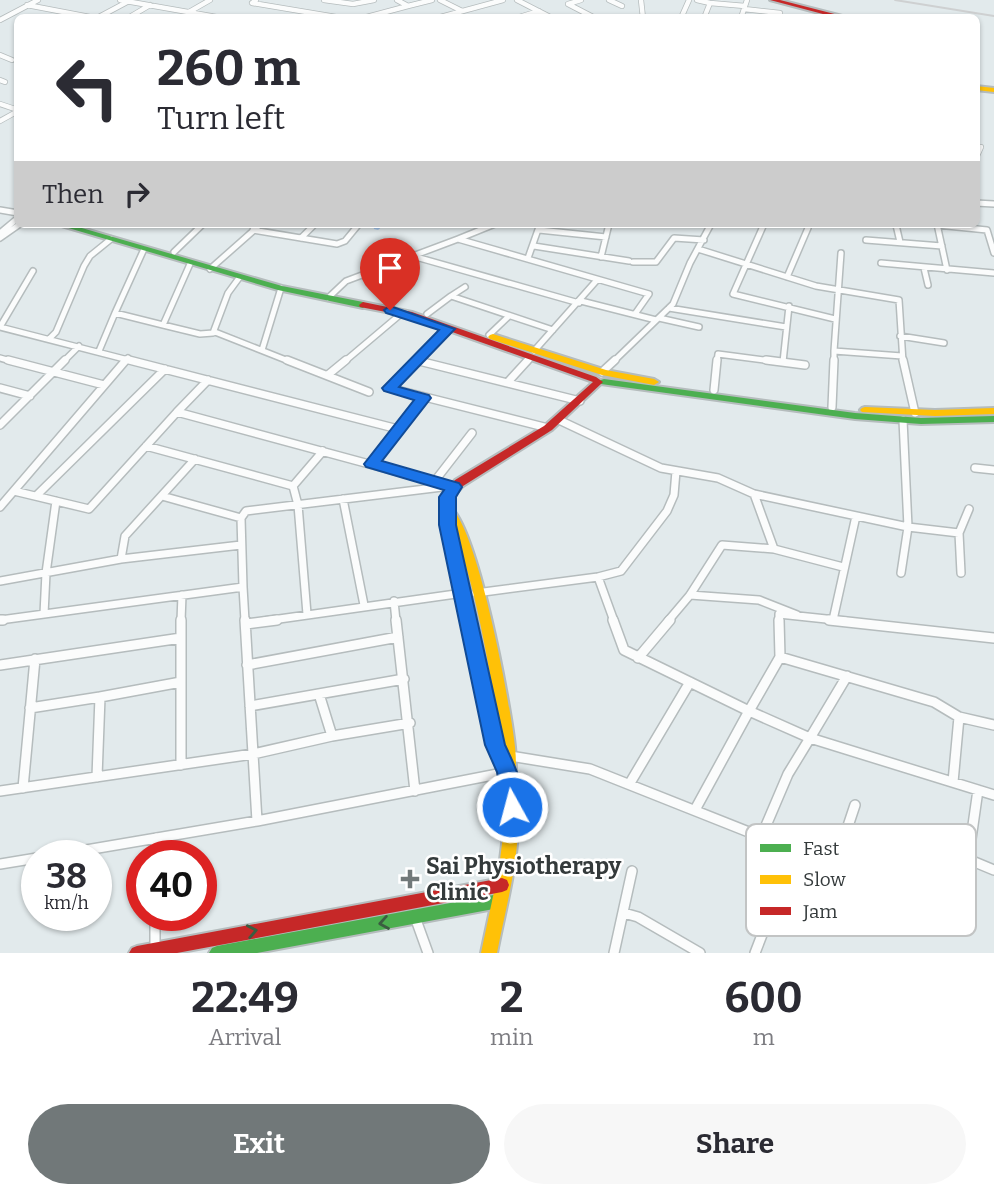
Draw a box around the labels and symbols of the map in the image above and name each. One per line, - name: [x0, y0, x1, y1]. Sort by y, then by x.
- pin: [360, 238, 420, 310]
- position arrow: [475, 770, 549, 844]
- legend: [746, 824, 976, 936]
- text: Fast: [803, 837, 840, 860]
- speed limit sign: 40: [126, 840, 217, 931]
- place label: Sai Physiotherapy Clinic: [426, 852, 622, 906]
- text: Slow: [803, 868, 846, 891]
- marker: Sai Physiotherapy Clinic: [400, 869, 420, 889]
- text: Jam: [802, 900, 837, 923]
- one-way arrow: [378, 915, 390, 930]
- one-way arrow: [246, 925, 258, 940]

